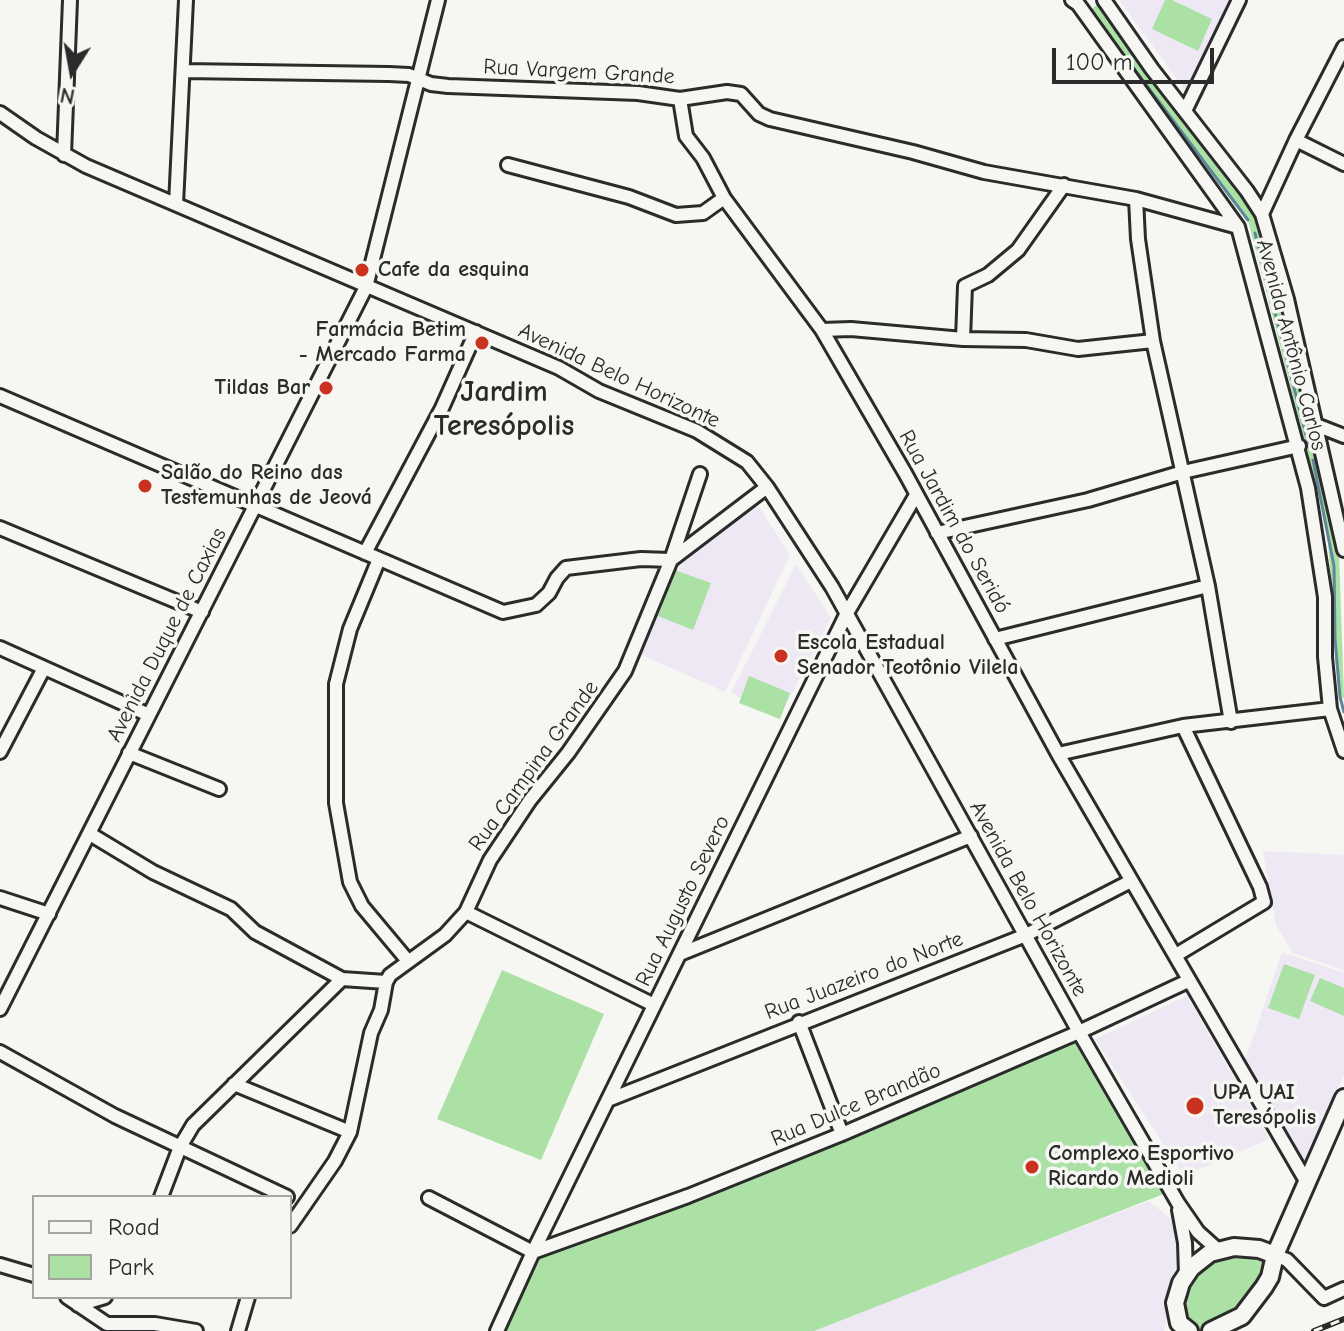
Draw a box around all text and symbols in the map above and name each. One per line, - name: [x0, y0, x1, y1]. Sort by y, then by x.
- north arrow: [32, 32, 112, 112]
- scale bar: [1056, 32, 1218, 82]
- text: 100 m: [1066, 48, 1133, 76]
- street label: Rua Vargem Grande: [483, 54, 675, 90]
- text: N: [58, 81, 77, 110]
- street label: Avenida Antônio Carlos: [1250, 237, 1332, 453]
- place label: Cafe da esquina: [378, 257, 529, 283]
- marker: Cafe da esquina: [353, 261, 371, 279]
- place label: Farmácia Betim - Mercado Farma: [299, 317, 466, 368]
- street label: Avenida Belo Horizonte: [514, 318, 724, 434]
- marker: Farmácia Betim - Mercado Farma: [473, 334, 491, 352]
- place label: Tildas Bar: [215, 375, 310, 401]
- district label: Jardim Teresópolis: [434, 375, 574, 446]
- marker: Tildas Bar: [317, 379, 335, 397]
- street label: Rua Jardim do Seridó: [893, 426, 1015, 618]
- place label: Salão do Reino das Testemunhas de Jeová: [161, 460, 372, 512]
- marker: Salão do Reino das Testemunhas de Jeová: [136, 477, 154, 495]
- street label: Avenida Duque de Caxias: [101, 523, 233, 747]
- place label: Escola Estadual Senador Teotônio Vilela: [797, 630, 1018, 682]
- marker: Escola Estadual Senador Teotônio Vilela: [772, 647, 790, 665]
- street label: Rua Campina Grande: [463, 676, 605, 856]
- street label: Avenida Belo Horizonte: [963, 797, 1093, 1001]
- street label: Rua Augusto Severo: [630, 811, 736, 991]
- street label: Rua Juazeiro do Norte: [761, 926, 967, 1026]
- street label: Rua Dulce Brandão: [767, 1057, 945, 1153]
- place label: UPA UAI Teresópolis: [1213, 1080, 1316, 1132]
- marker: UPA UAI Teresópolis: [1184, 1095, 1206, 1117]
- place label: Complexo Esportivo Ricardo Medioli: [1048, 1141, 1234, 1192]
- marker: Complexo Esportivo Ricardo Medioli: [1023, 1158, 1041, 1176]
- legend: [32, 1195, 292, 1299]
- text: Road: [108, 1213, 160, 1241]
- text: Park: [108, 1253, 154, 1281]

